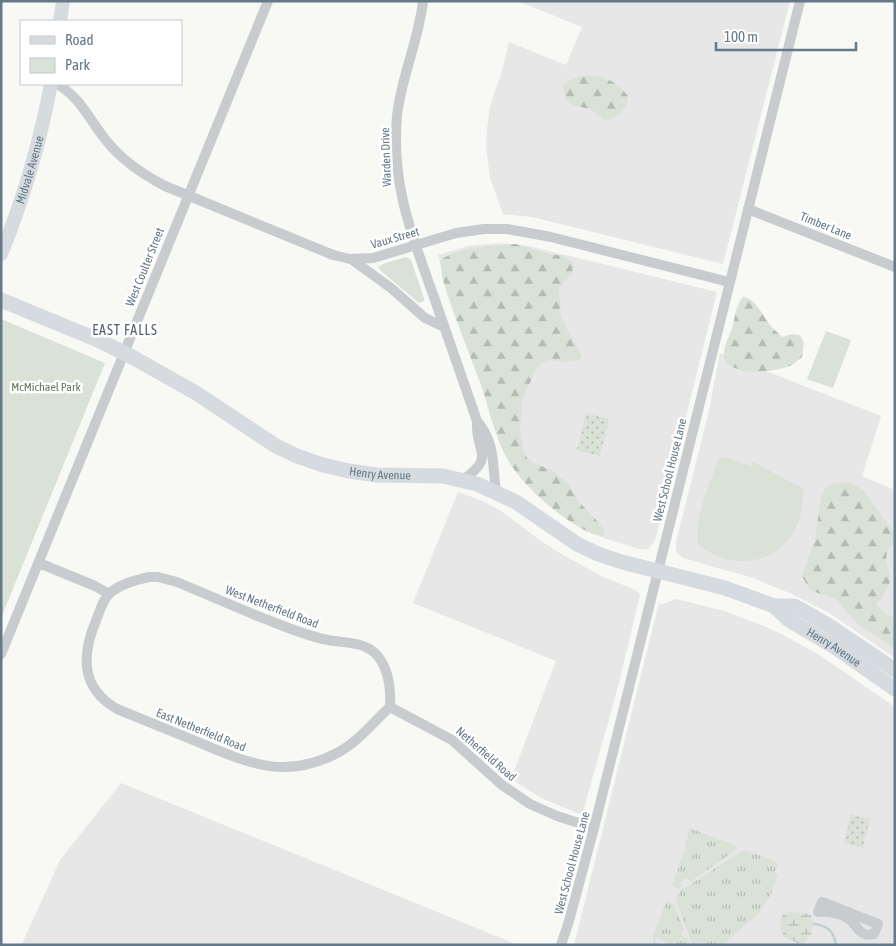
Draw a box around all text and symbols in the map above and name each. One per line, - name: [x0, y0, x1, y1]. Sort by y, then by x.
- legend: [20, 20, 182, 85]
- scale bar: [716, 20, 856, 52]
- text: 100 m: [724, 28, 758, 45]
- text: Road: [65, 31, 94, 48]
- text: Park: [65, 56, 90, 73]
- street label: Warden Drive: [378, 127, 394, 187]
- street label: Midvale Avenue: [13, 134, 46, 206]
- street label: Timber Lane: [798, 209, 854, 243]
- street label: Vaux Street: [369, 224, 421, 252]
- street label: West Coulter Street: [123, 225, 167, 308]
- district label: EAST FALLS: [92, 322, 158, 338]
- park label: McMichael Park: [11, 380, 81, 394]
- street label: West School House Lane: [650, 417, 690, 523]
- street label: Henry Avenue: [348, 464, 411, 483]
- street label: West Netherfield Road: [223, 583, 321, 631]
- street label: Henry Avenue: [804, 625, 864, 670]
- street label: East Netherfield Road: [154, 706, 248, 754]
- street label: Netherfield Road: [453, 724, 519, 784]
- street label: West School House Lane: [552, 810, 592, 916]

